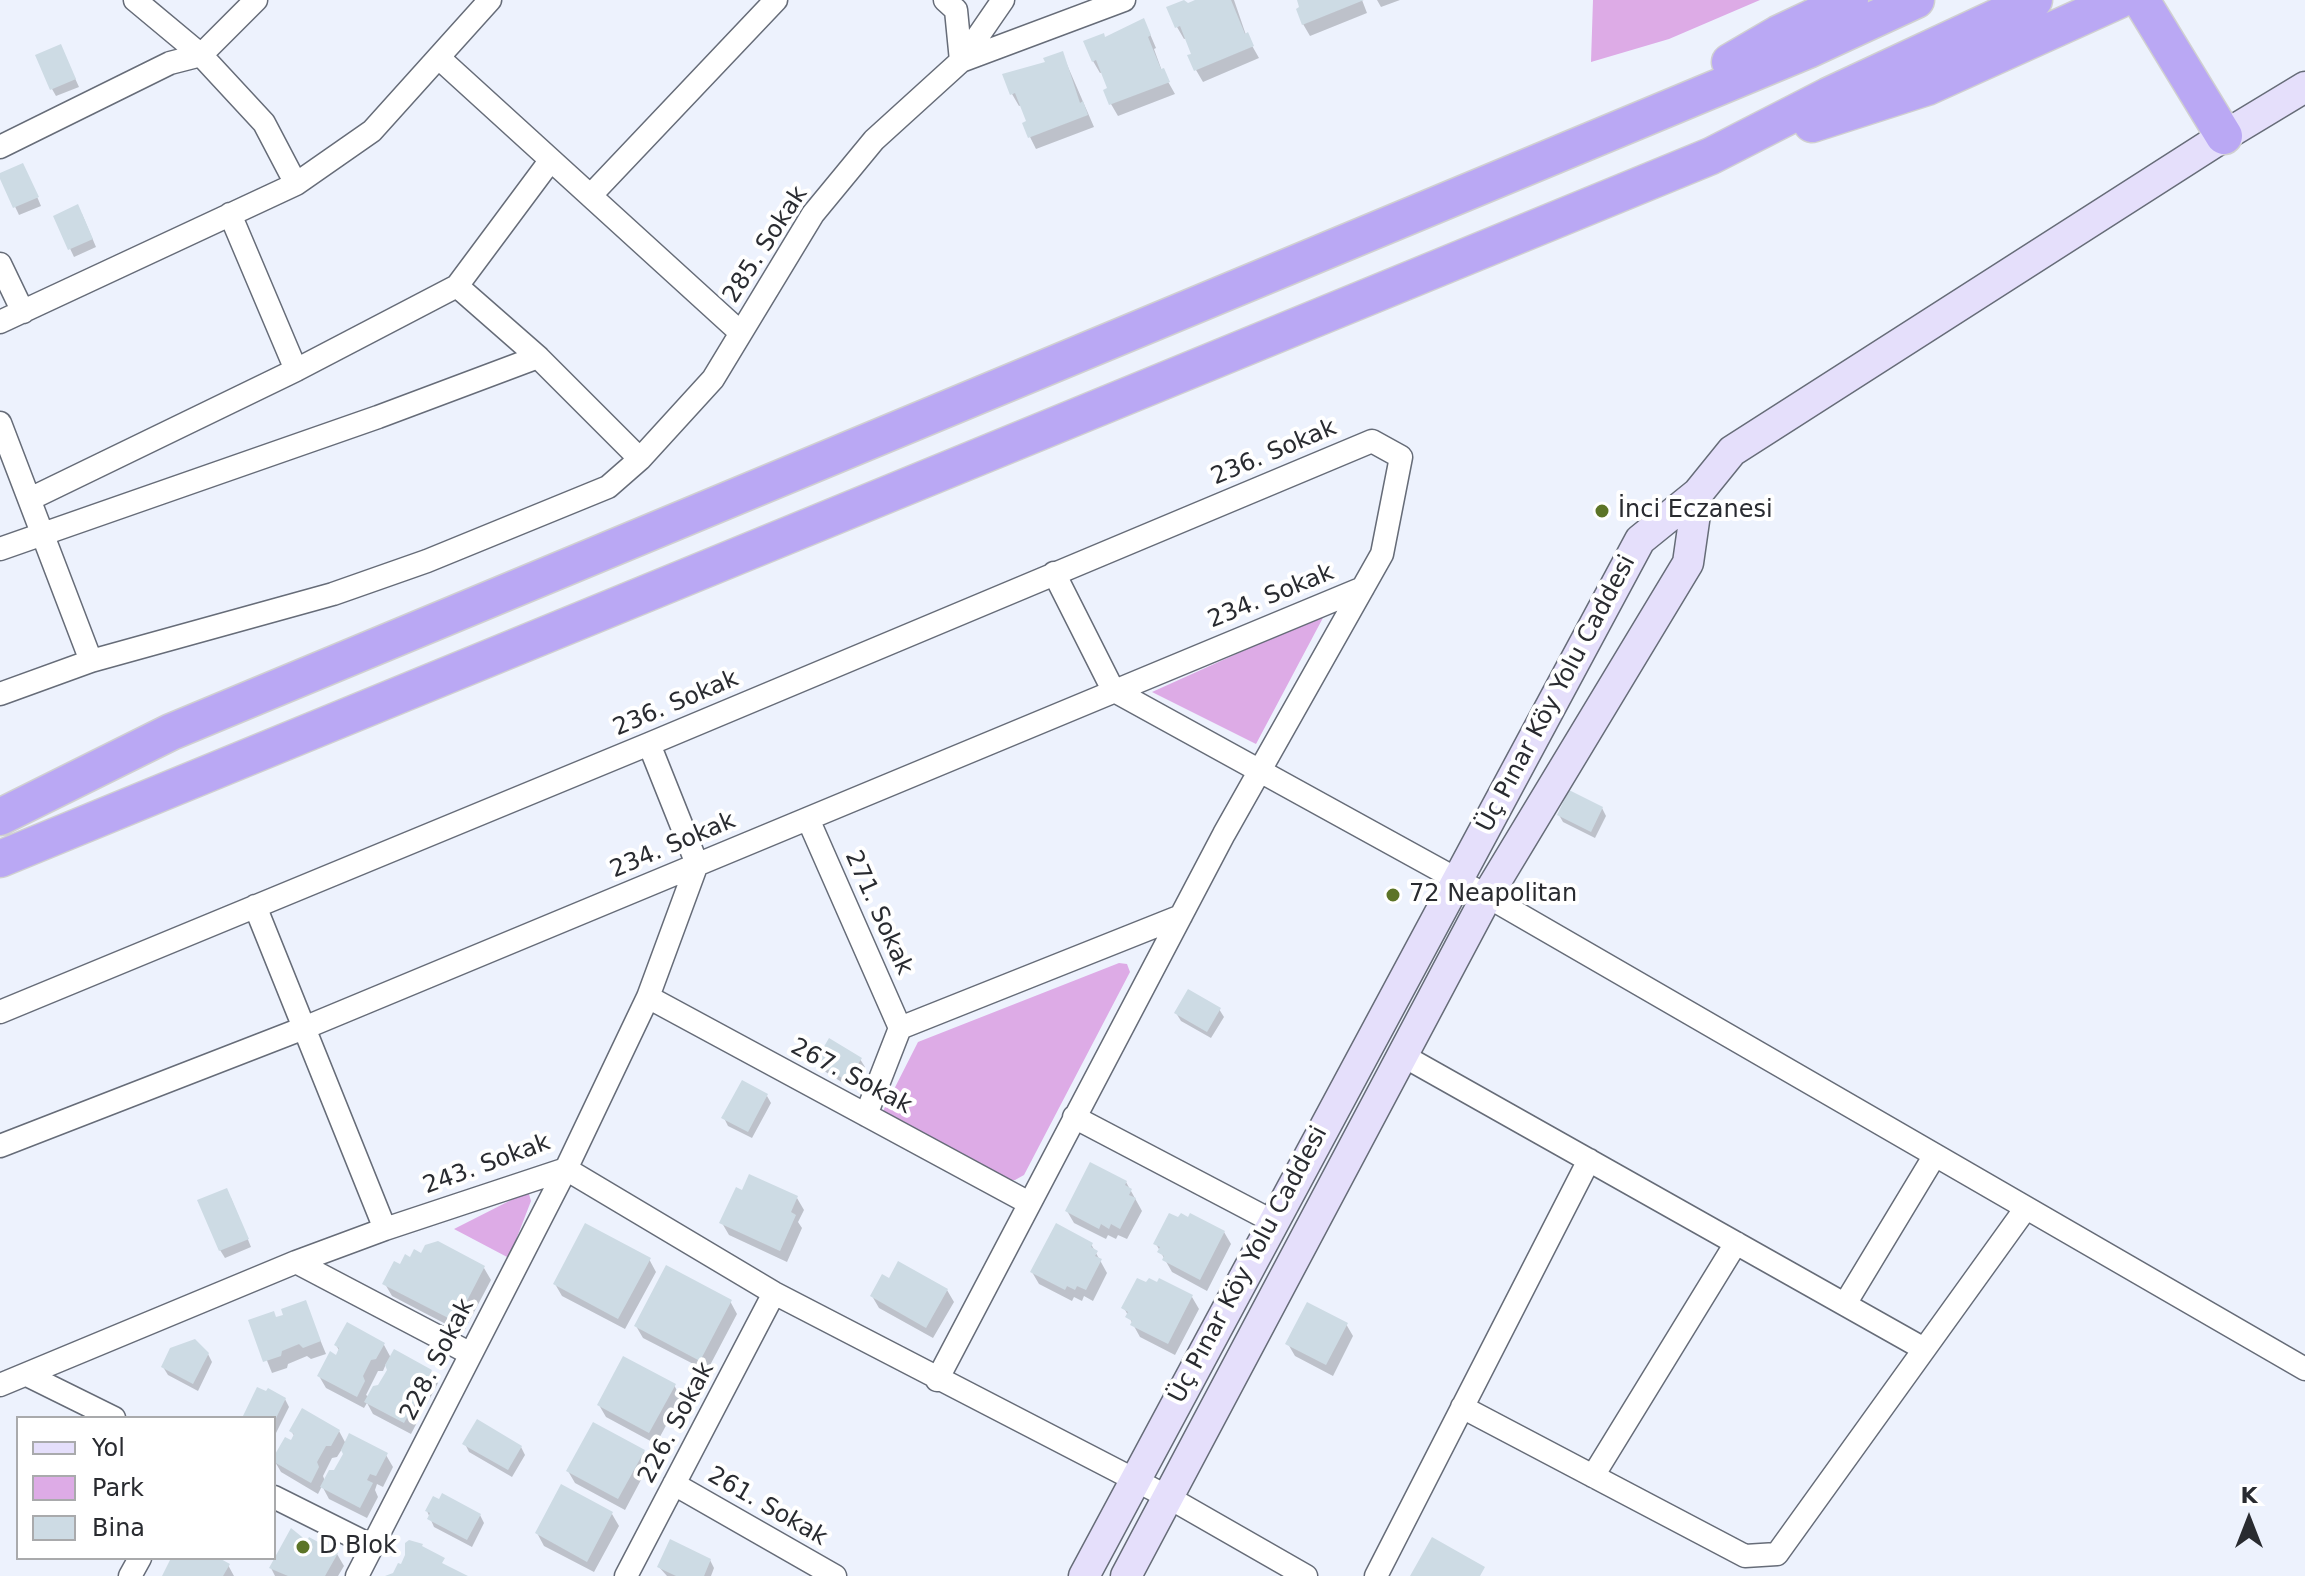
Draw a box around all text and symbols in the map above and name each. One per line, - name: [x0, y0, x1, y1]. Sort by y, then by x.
- street label: 285. Sokak: [718, 181, 814, 309]
- street label: 236. Sokak: [1207, 414, 1341, 492]
- place label: İnci Eczanesi: [1618, 497, 1773, 525]
- marker: İnci Eczanesi: [1593, 502, 1611, 520]
- street label: Üç Pınar Köy Yolu Caddesi: [1472, 551, 1642, 837]
- street label: 234. Sokak: [1204, 559, 1338, 635]
- street label: 236. Sokak: [609, 665, 743, 743]
- street label: 234. Sokak: [606, 807, 740, 885]
- street label: 271. Sokak: [838, 846, 918, 980]
- place label: 72 Neapolitan: [1409, 881, 1577, 909]
- marker: 72 Neapolitan: [1384, 886, 1402, 904]
- street label: 267. Sokak: [785, 1033, 917, 1121]
- street label: Üç Pınar Köy Yolu Caddesi: [1164, 1122, 1334, 1408]
- street label: 243. Sokak: [420, 1129, 554, 1201]
- street label: 228. Sokak: [395, 1294, 481, 1426]
- street label: 226. Sokak: [633, 1357, 721, 1489]
- legend: [16, 1416, 276, 1560]
- text: Yol: [92, 1434, 125, 1462]
- street label: 261. Sokak: [702, 1461, 832, 1553]
- text: Park: [92, 1474, 144, 1502]
- north arrow: [2209, 1480, 2289, 1560]
- text: K: [2240, 1483, 2258, 1508]
- text: Bina: [92, 1514, 145, 1542]
- place label: D Blok: [319, 1533, 397, 1561]
- marker: D Blok: [294, 1538, 312, 1556]

